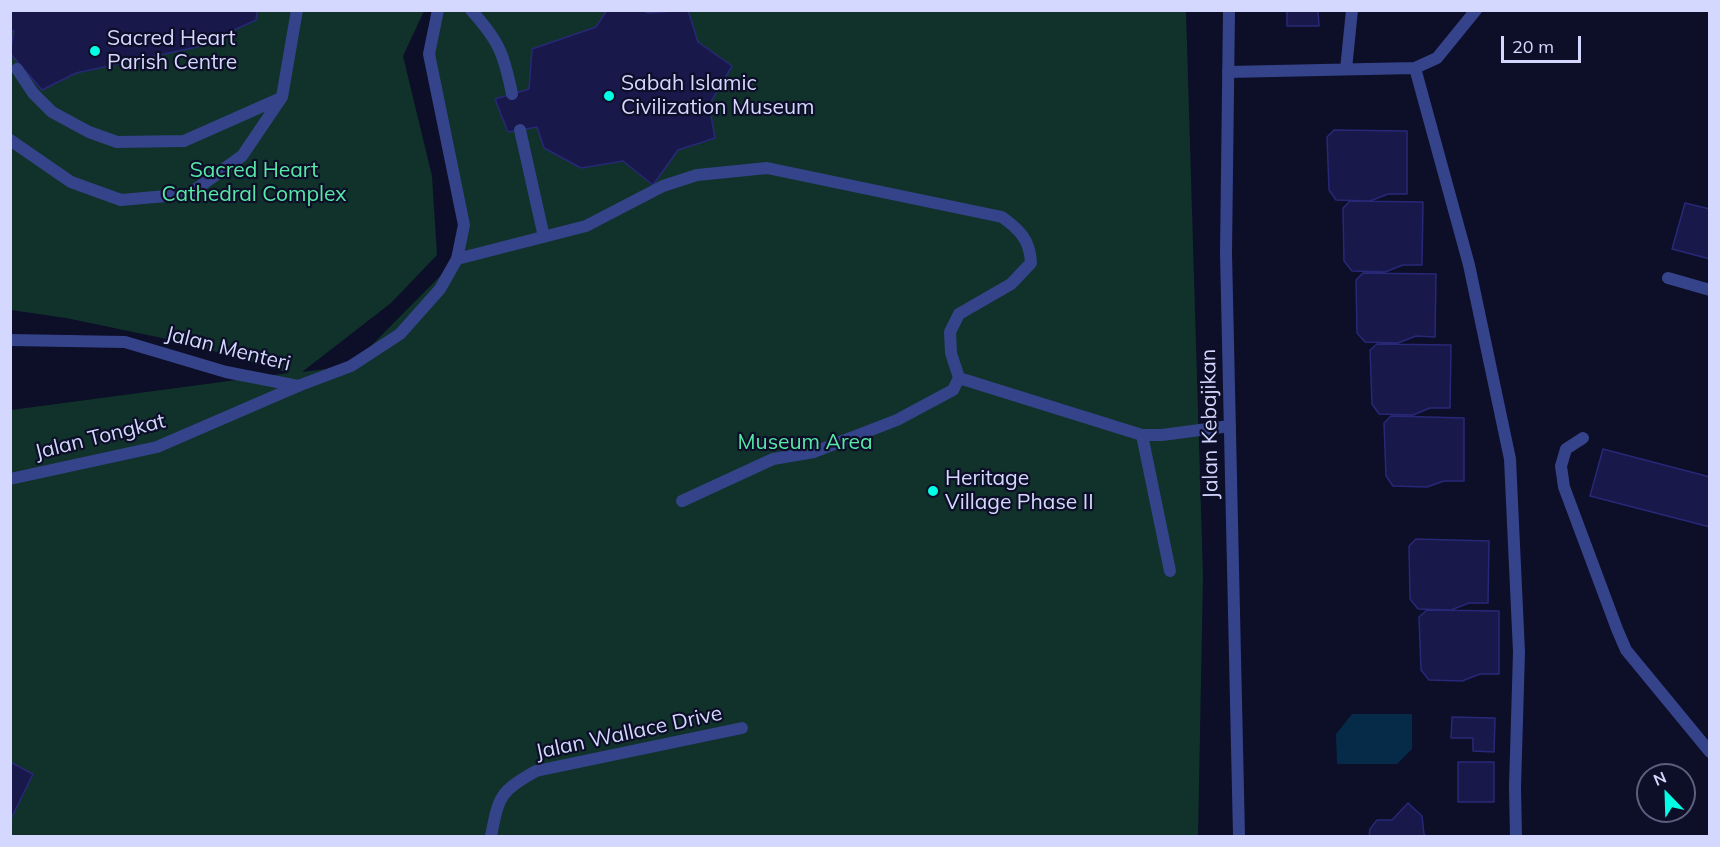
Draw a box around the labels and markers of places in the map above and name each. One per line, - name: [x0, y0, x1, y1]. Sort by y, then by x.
- place label: Sacred Heart Parish Centre: [107, 26, 237, 76]
- marker: Sacred Heart Parish Centre: [88, 44, 102, 58]
- place label: Sabah Islamic Civilization Museum: [621, 71, 815, 121]
- marker: Sabah Islamic Civilization Museum: [602, 89, 616, 103]
- place label: Heritage Village Phase II: [945, 466, 1094, 516]
- marker: Heritage Village Phase II: [926, 484, 940, 498]

